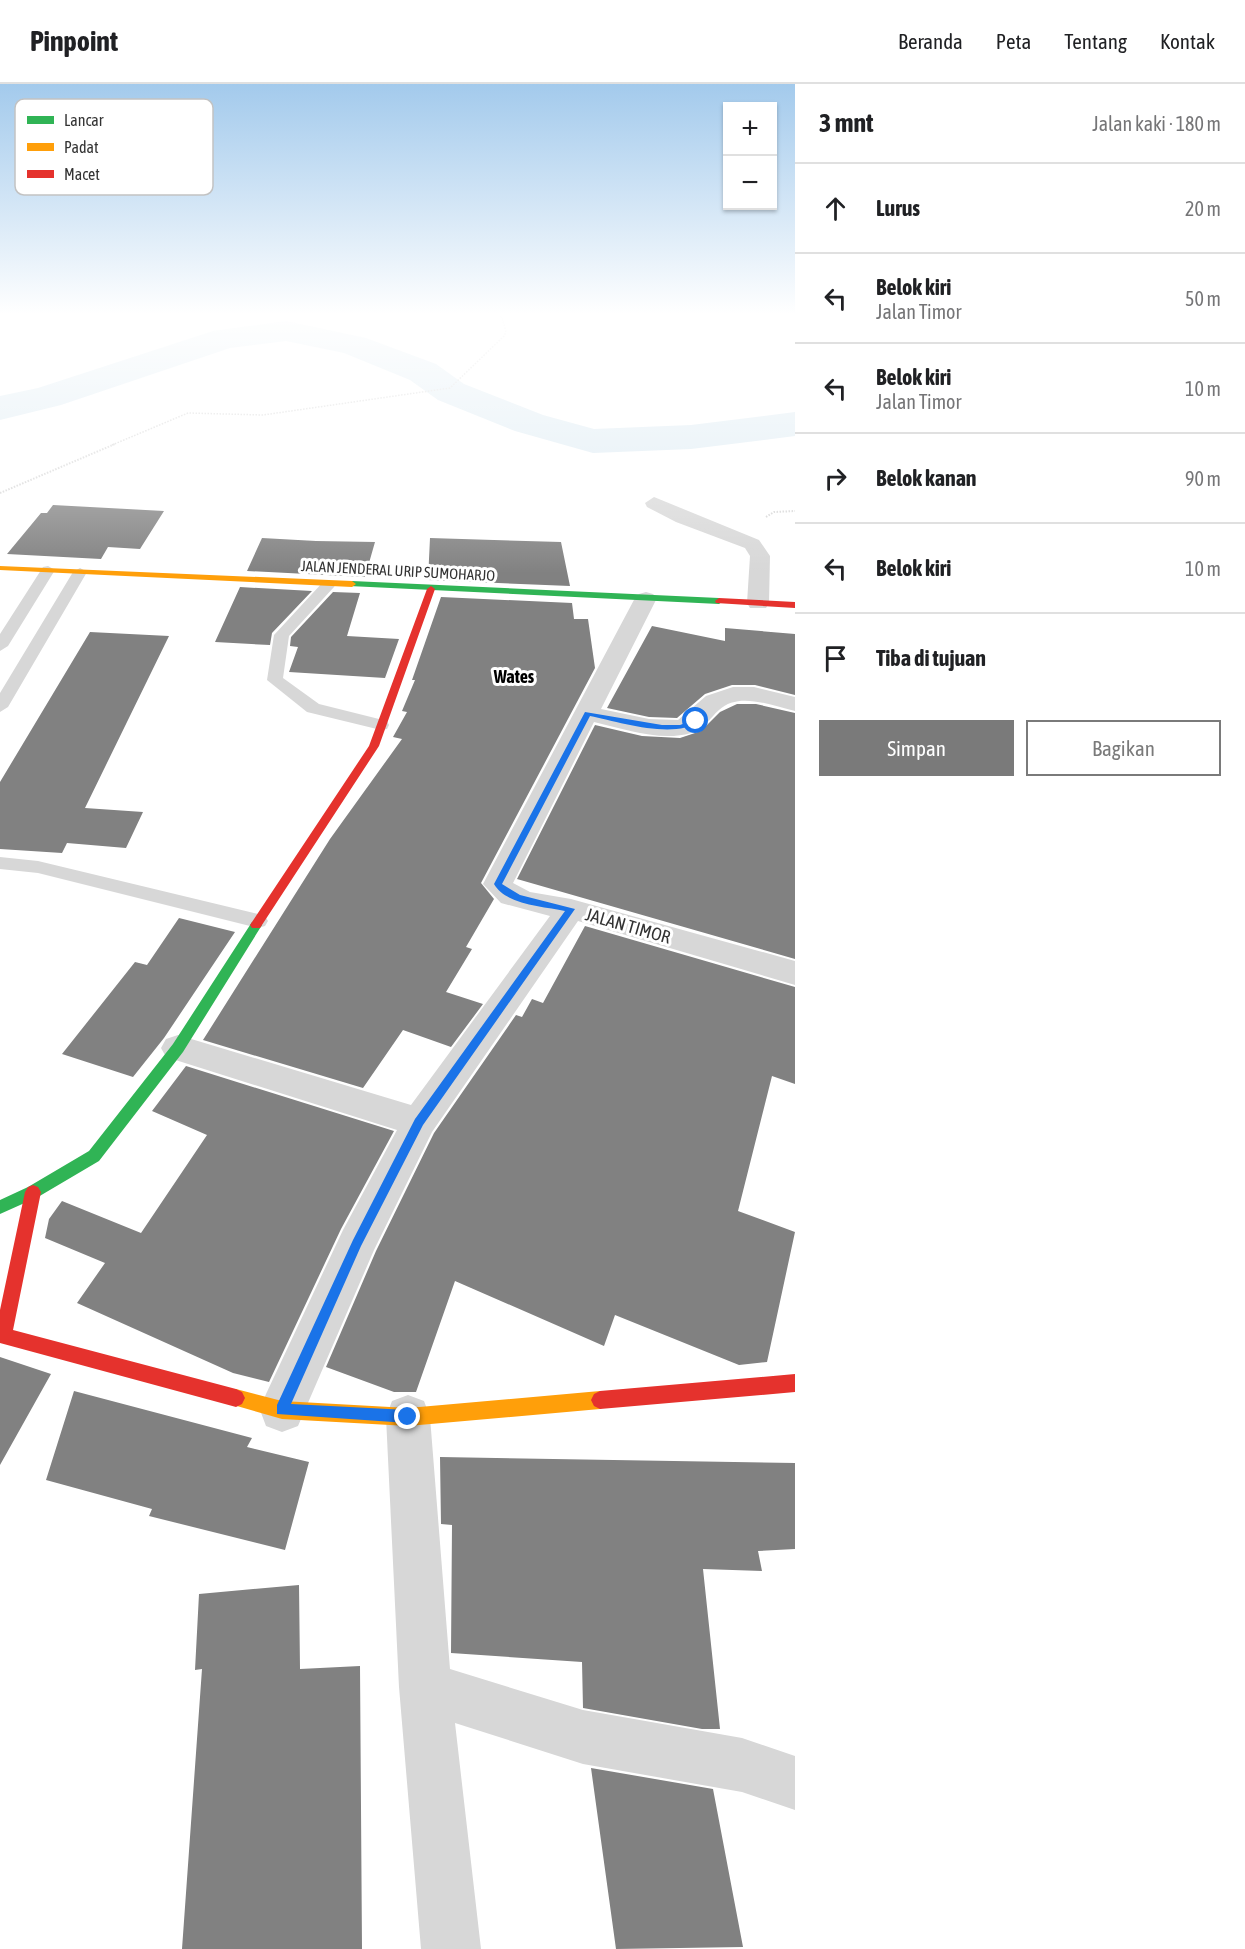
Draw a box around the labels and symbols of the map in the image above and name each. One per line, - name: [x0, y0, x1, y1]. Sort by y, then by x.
- legend: [15, 99, 213, 195]
- text: Lancar: [64, 111, 104, 129]
- text: Padat: [64, 138, 99, 156]
- text: Macet: [64, 165, 100, 183]
- street label: JALAN JENDERAL URIP SUMOHARJO: [301, 557, 496, 584]
- district label: Wates: [493, 666, 535, 687]
- route start: [682, 707, 708, 733]
- street label: JALAN TIMOR: [583, 903, 673, 948]
- route end: [394, 1403, 420, 1429]

